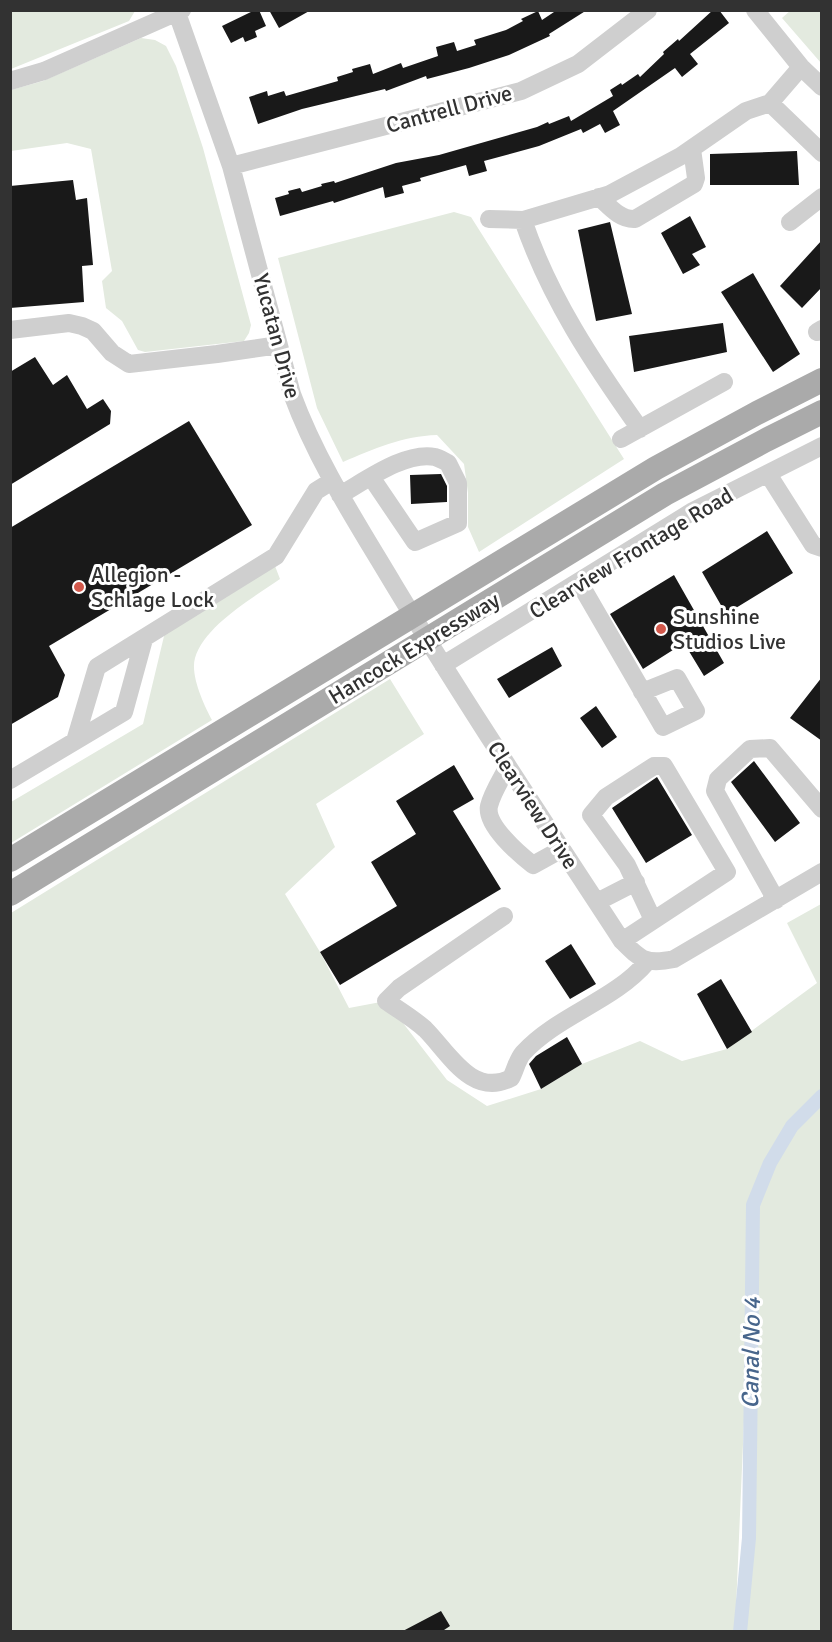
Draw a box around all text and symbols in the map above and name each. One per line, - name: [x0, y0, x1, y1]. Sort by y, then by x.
- street label: Cantrell Drive: [383, 79, 515, 139]
- street label: Yucatan Drive: [247, 271, 307, 401]
- street label: Clearview Frontage Road: [524, 481, 738, 625]
- place label: Allegion - Schlage Lock: [91, 561, 214, 613]
- marker: Allegion - Schlage Lock: [72, 580, 86, 594]
- street label: Hancock Expressway: [323, 586, 505, 710]
- place label: Sunshine Studios Live: [673, 603, 786, 655]
- marker: Sunshine Studios Live: [654, 622, 668, 636]
- street label: Clearview Drive: [482, 736, 584, 874]
- water label: Canal No 4: [735, 1296, 767, 1409]

